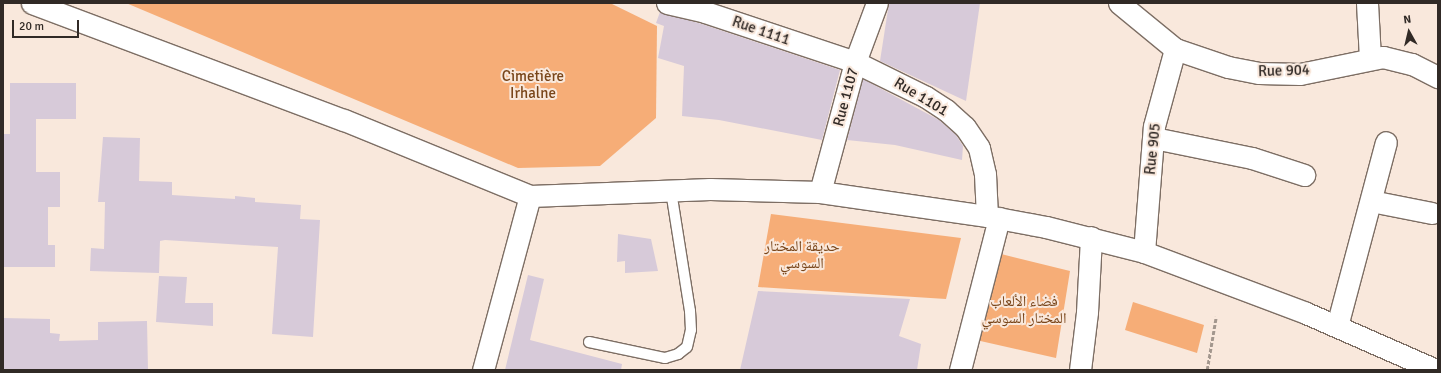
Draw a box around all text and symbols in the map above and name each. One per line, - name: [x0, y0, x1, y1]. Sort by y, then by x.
- scale bar: [14, 12, 81, 38]
- north arrow: [1389, 12, 1429, 52]
- street label: Rue 1111: [730, 13, 792, 49]
- text: N: [1403, 13, 1412, 27]
- text: 20 m: [19, 19, 44, 34]
- street label: Rue 904: [1258, 61, 1310, 81]
- street label: Rue 1107: [830, 66, 862, 128]
- park label: Cimetière Irhalne: [502, 67, 564, 102]
- street label: Rue 1101: [891, 74, 951, 120]
- street label: Rue 905: [1141, 122, 1165, 176]
- park label: حديقة المختار السوسي: [764, 237, 840, 272]
- park label: فضاء الألعاب المختار السوسي: [981, 292, 1067, 327]

